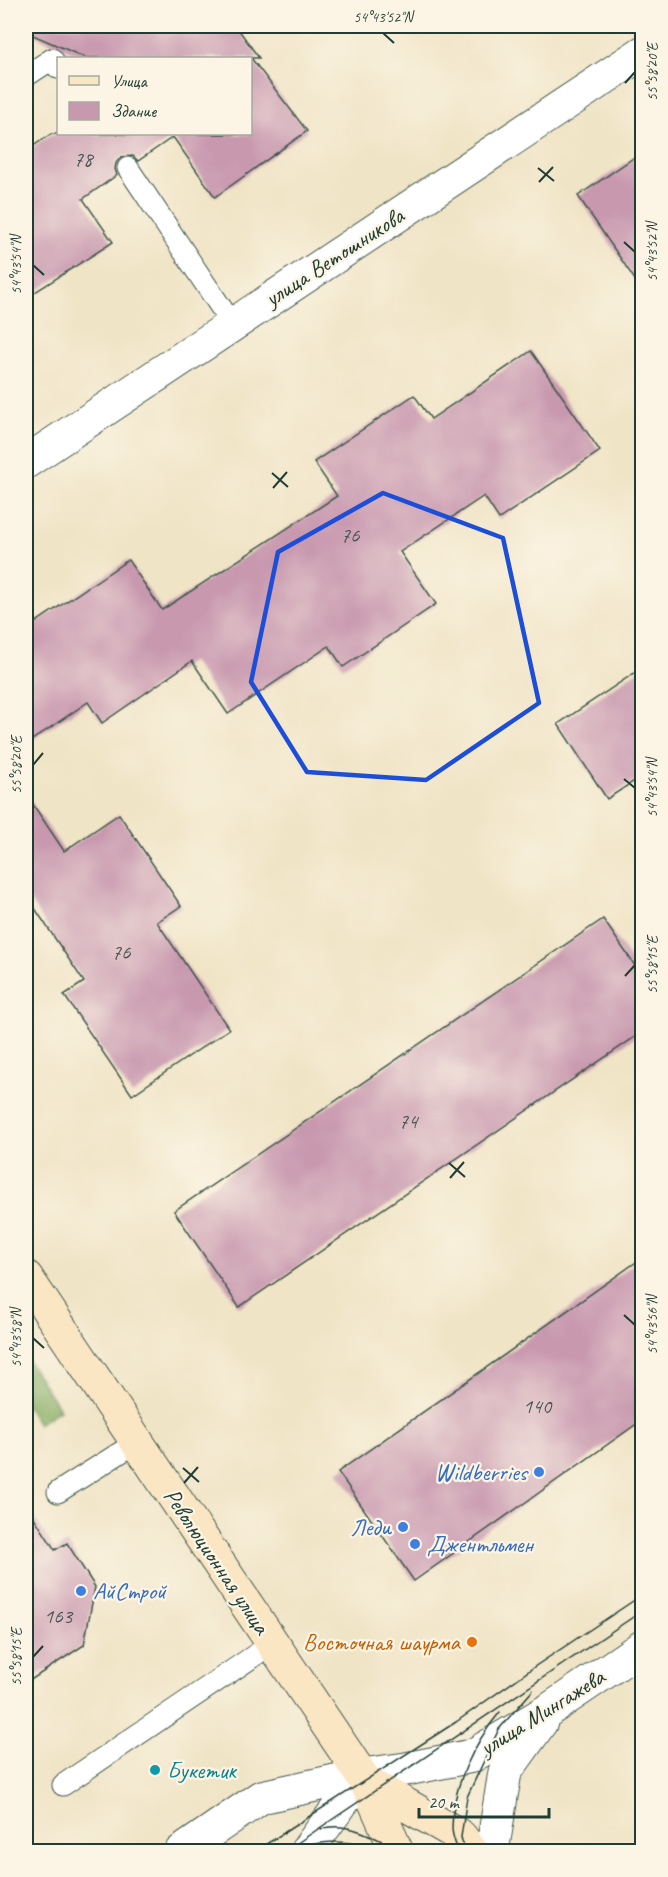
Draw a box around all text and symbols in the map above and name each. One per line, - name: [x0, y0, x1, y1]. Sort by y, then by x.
- text: 54°43'52"N: [353, 8, 416, 27]
- text: 55°58'20"E: [643, 41, 662, 101]
- legend: [57, 57, 252, 135]
- text: Улица: [111, 70, 148, 92]
- text: Здание: [111, 100, 157, 122]
- house number: 78: [74, 146, 95, 172]
- street label: улица Ветошникова: [257, 200, 411, 314]
- text: 54°43'52"N: [643, 219, 662, 282]
- text: 54°43'54"N: [7, 232, 26, 295]
- house number: 76: [341, 522, 360, 548]
- text: 55°58'20"E: [7, 734, 26, 794]
- text: 54°43'54"N: [643, 755, 662, 818]
- text: 55°58'15"E: [643, 934, 662, 994]
- house number: 76: [112, 939, 131, 965]
- house number: 74: [399, 1108, 420, 1134]
- text: 54°43'56"N: [643, 1292, 662, 1355]
- text: 54°43'58"N: [7, 1305, 26, 1368]
- house number: 140: [523, 1393, 553, 1419]
- place label: Wildberries: [435, 1457, 529, 1487]
- marker: Wildberries: [532, 1465, 546, 1479]
- street label: Революционная улица: [157, 1482, 278, 1641]
- place label: Леди: [351, 1512, 392, 1542]
- marker: Леди: [396, 1520, 410, 1534]
- place label: Джентльмен: [427, 1529, 535, 1559]
- marker: Джентльмен: [408, 1537, 422, 1551]
- place label: АйСтрой: [93, 1576, 168, 1606]
- marker: АйСтрой: [74, 1584, 88, 1598]
- house number: 163: [44, 1603, 74, 1629]
- text: 55°58'15"E: [7, 1626, 26, 1686]
- place label: Восточная шаурма: [303, 1627, 462, 1657]
- marker: Восточная шаурма: [465, 1635, 479, 1649]
- street label: улица Мингажева: [472, 1661, 611, 1763]
- place label: Букетик: [167, 1755, 238, 1785]
- marker: Букетик: [148, 1763, 162, 1777]
- scale bar: [419, 1781, 550, 1819]
- text: 20 m: [428, 1791, 461, 1813]

